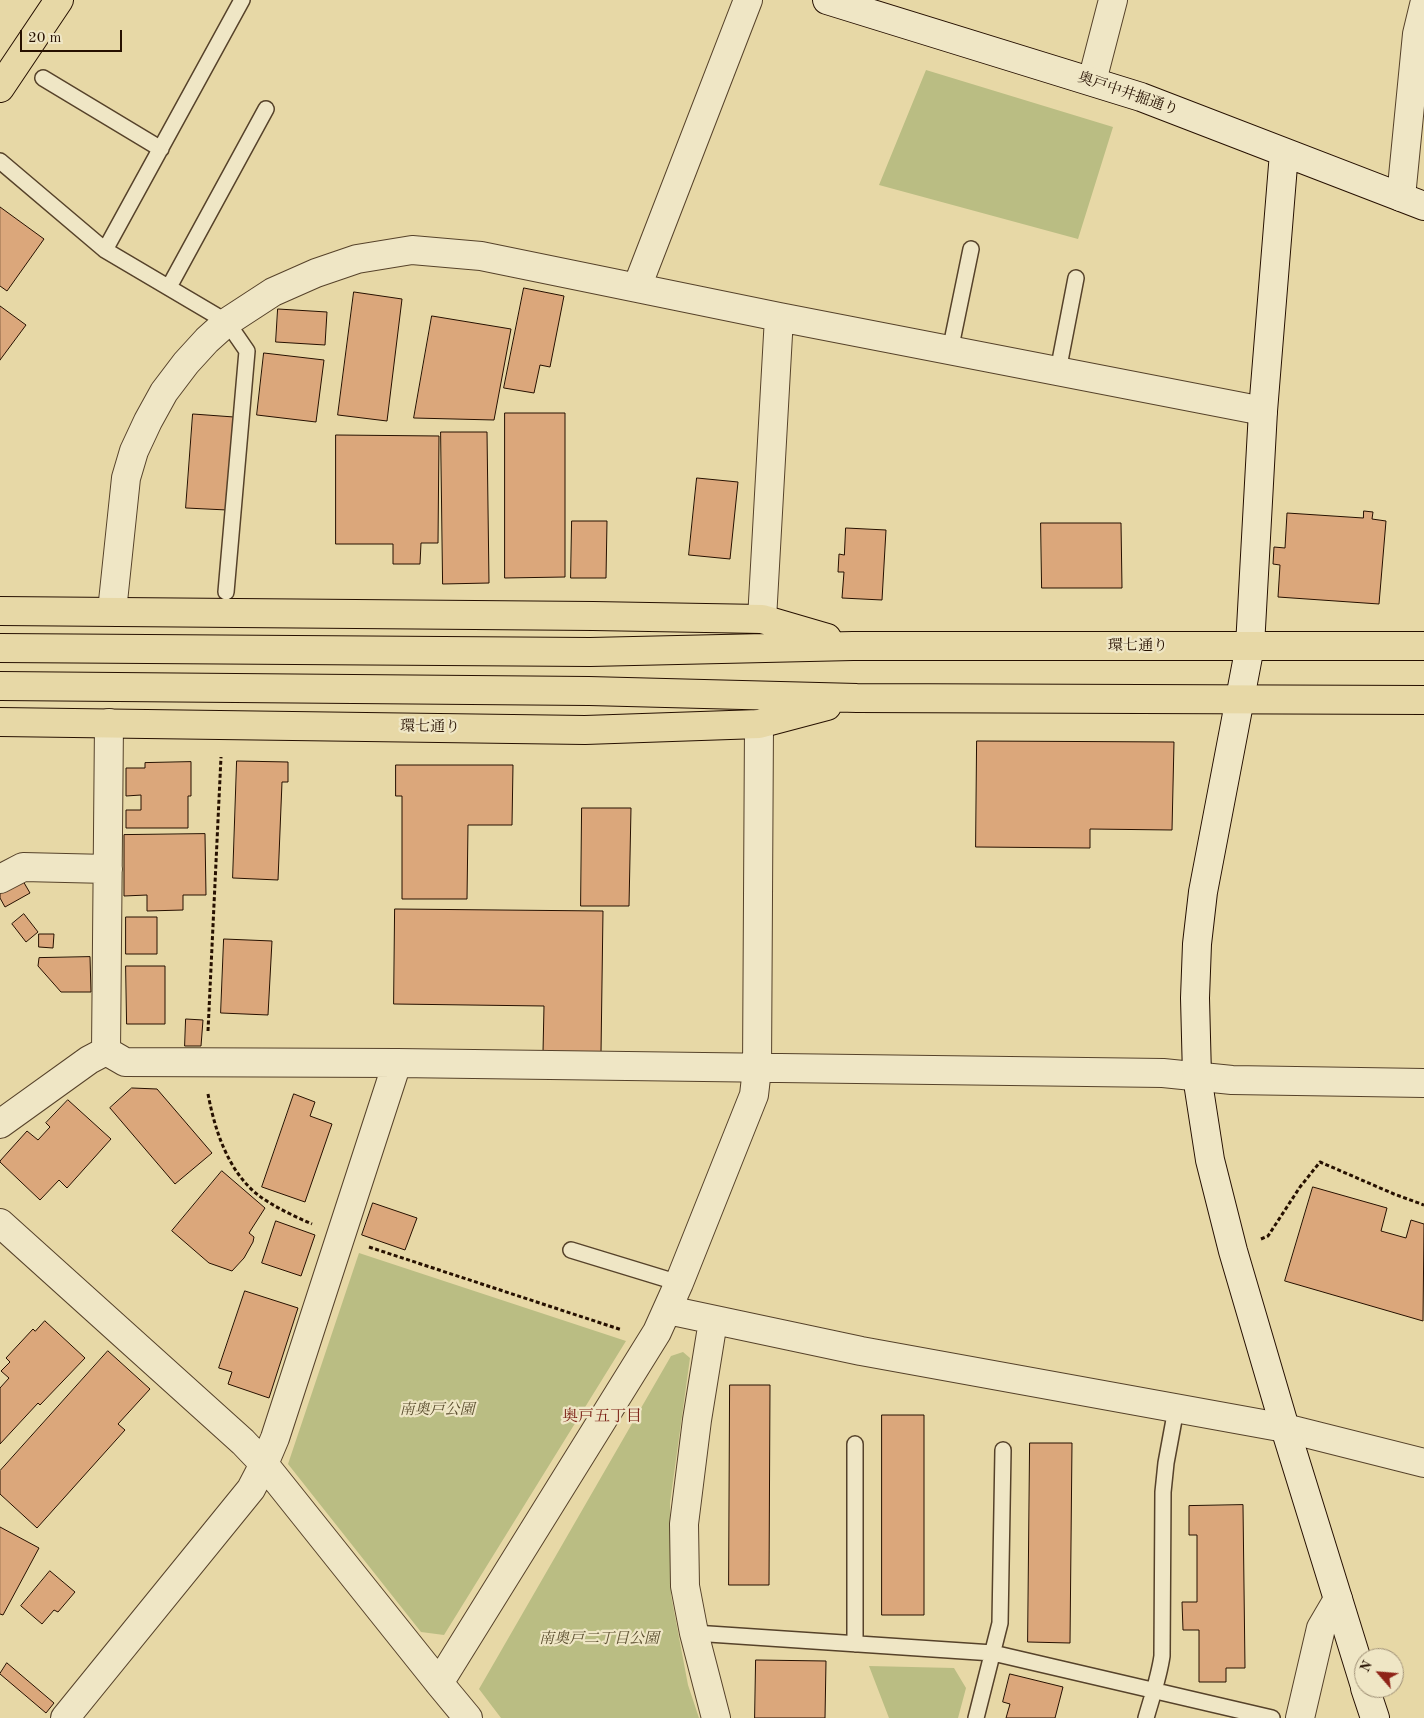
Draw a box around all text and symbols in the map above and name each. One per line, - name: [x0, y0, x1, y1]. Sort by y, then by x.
- scale bar: [22, 20, 125, 52]
- text: 20 m: [28, 31, 62, 46]
- street label: 奥戸中井掘通り: [1075, 68, 1181, 120]
- street label: 環七通り: [1108, 637, 1168, 655]
- street label: 環七通り: [400, 717, 460, 737]
- park label: 南奥戸公園: [400, 1401, 474, 1419]
- district label: 奥戸五丁目: [562, 1407, 642, 1427]
- park label: 南奥戸二丁目公園: [539, 1630, 659, 1648]
- north arrow: [1354, 1648, 1404, 1698]
- text: N: [1358, 1659, 1375, 1675]

